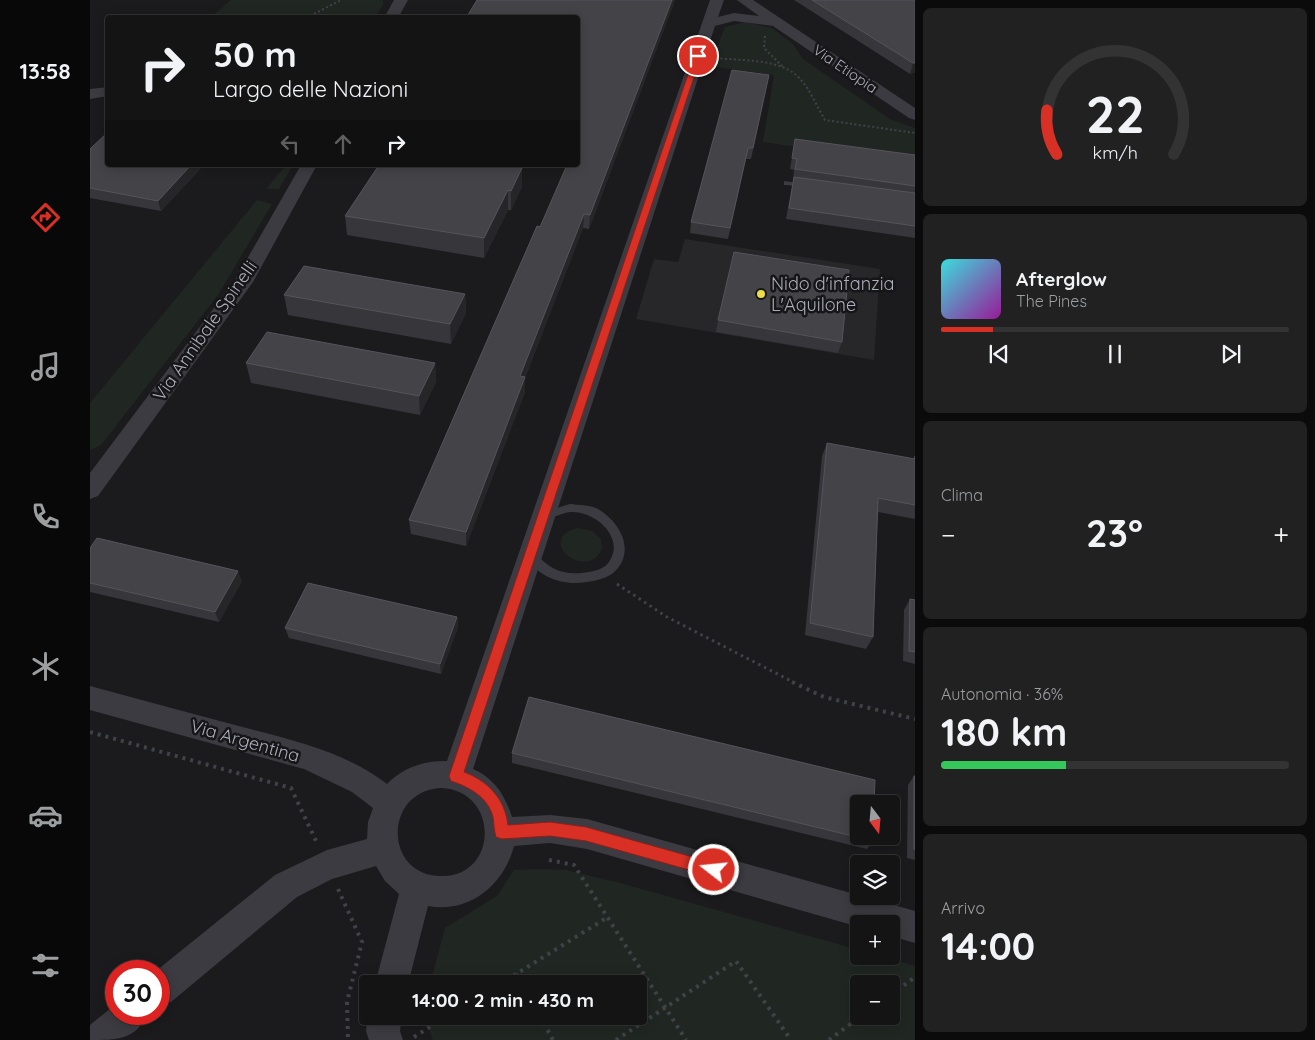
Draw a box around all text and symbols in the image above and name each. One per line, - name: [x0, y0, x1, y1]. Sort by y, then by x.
- text: 50 m: [213, 32, 297, 76]
- icon: right: [130, 35, 195, 100]
- pin: [677, 35, 719, 77]
- street label: Via Etiopia: [809, 40, 881, 97]
- icon: arrive: [684, 42, 712, 70]
- text: 13:58: [19, 57, 71, 85]
- text: Largo delle Nazioni: [213, 75, 408, 103]
- text: 22: [1085, 81, 1145, 146]
- icon: left: [276, 130, 304, 158]
- icon: ahead: [329, 130, 357, 158]
- icon: right: [382, 130, 410, 158]
- text: km/h: [1092, 141, 1138, 163]
- icon: directions: [28, 200, 63, 235]
- street label: Via Annibale Spinelli: [147, 256, 262, 405]
- text: Afterglow: [1016, 267, 1107, 291]
- place label: Nido d'infanzia L'Aquilone: [771, 272, 894, 316]
- marker: Nido d'infanzia L'Aquilone: [755, 288, 767, 300]
- text: The Pines: [1016, 291, 1087, 311]
- icon: previous: [985, 340, 1013, 368]
- icon: pause: [1101, 340, 1129, 368]
- icon: next: [1217, 340, 1245, 368]
- icon: music: [28, 349, 63, 384]
- text: Clima: [941, 485, 983, 505]
- icon: phone: [28, 499, 63, 534]
- text: 23°: [1086, 509, 1143, 557]
- text: −: [941, 517, 956, 552]
- text: +: [1273, 517, 1289, 552]
- icon: climate: [28, 649, 63, 684]
- text: Autonomia · 36%: [941, 684, 1063, 704]
- text: 180 km: [941, 708, 1067, 756]
- street label: Via Argentina: [188, 714, 302, 767]
- north arrow: [850, 795, 900, 845]
- map controls: [850, 795, 900, 1025]
- icon: car: [28, 798, 63, 833]
- position arrow: [687, 843, 739, 895]
- button: layers: [850, 855, 900, 905]
- text: Arrivo: [941, 898, 985, 918]
- button: +: [850, 915, 900, 965]
- text: 14:00: [941, 922, 1035, 970]
- icon: filters: [28, 948, 63, 983]
- speed limit sign: 30: [105, 960, 170, 1025]
- button: −: [850, 975, 900, 1025]
- text: 14:00 · 2 min · 430 m: [412, 988, 594, 1012]

